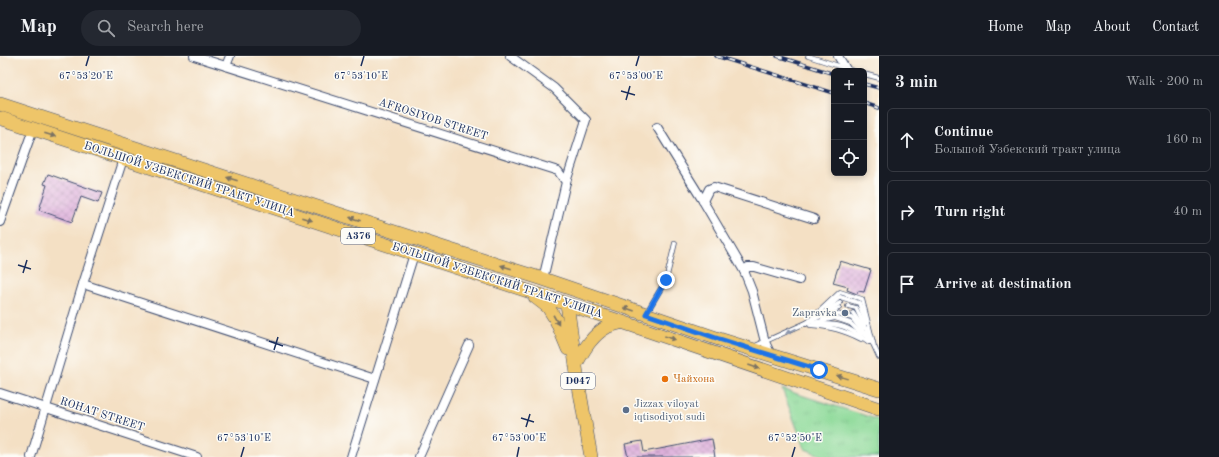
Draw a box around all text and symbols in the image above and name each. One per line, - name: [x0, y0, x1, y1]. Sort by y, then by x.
- search box: [81, 10, 361, 46]
- icon: search: [95, 17, 117, 39]
- text: Map: [20, 18, 57, 37]
- text: Search here: [127, 20, 204, 35]
- text: Home: [988, 20, 1023, 34]
- text: Map: [1045, 20, 1071, 34]
- text: About: [1093, 20, 1130, 34]
- text: Contact: [1152, 20, 1199, 34]
- map controls: [831, 68, 867, 176]
- button: +: [831, 68, 867, 104]
- text: 67°53'20"E: [59, 71, 113, 81]
- text: 67°53'10"E: [334, 71, 388, 81]
- text: 67°53'00"E: [609, 71, 663, 81]
- text: 3 min: [895, 74, 938, 91]
- text: Walk · 200 m: [1126, 75, 1203, 88]
- street label: AFROSIYOB STREET: [377, 97, 489, 143]
- button: −: [831, 104, 867, 140]
- text: Continue: [934, 125, 993, 140]
- icon: ahead: [896, 129, 918, 151]
- one-way arrow: [45, 132, 57, 138]
- text: 160 m: [1165, 133, 1202, 146]
- street label: БОЛЬШОЙ УЗБЕКСКИЙ ТРАКТ УЛИЦА: [82, 139, 297, 220]
- button: locate: [831, 140, 867, 176]
- text: Большой Узбекский тракт улица: [934, 143, 1121, 156]
- one-way arrow: [225, 176, 237, 182]
- icon: right: [896, 201, 918, 223]
- text: Turn right: [934, 205, 1005, 220]
- text: 40 m: [1173, 205, 1202, 218]
- one-way arrow: [301, 216, 313, 222]
- one-way arrow: [349, 216, 361, 222]
- road number: A376: [341, 228, 375, 244]
- street label: БОЛЬШОЙ УЗБЕКСКИЙ ТРАКТ УЛИЦА: [390, 240, 605, 321]
- one-way arrow: [500, 264, 512, 270]
- route end: [657, 271, 675, 289]
- icon: arrive: [896, 273, 918, 295]
- text: Arrive at destination: [934, 277, 1072, 292]
- one-way arrow: [623, 305, 635, 311]
- place label: Zapravka: [792, 308, 838, 319]
- marker: Zapravka: [840, 308, 850, 318]
- one-way arrow: [552, 314, 559, 326]
- one-way arrow: [785, 328, 796, 334]
- one-way arrow: [664, 336, 676, 342]
- route start: [810, 361, 828, 379]
- one-way arrow: [748, 364, 760, 370]
- road number: D047: [561, 373, 595, 389]
- marker: Чайхона: [660, 374, 670, 384]
- place label: Чайхона: [673, 374, 715, 385]
- one-way arrow: [836, 374, 848, 380]
- street label: ROHAT STREET: [58, 396, 146, 434]
- place label: Jizzax viloyat iqtisodiyot sudi: [634, 399, 705, 423]
- marker: Jizzax viloyat iqtisodiyot sudi: [621, 405, 631, 415]
- text: 67°53'10"E: [217, 433, 271, 443]
- text: 67°53'00"E: [492, 433, 546, 443]
- text: 67°52'50"E: [768, 433, 822, 443]

